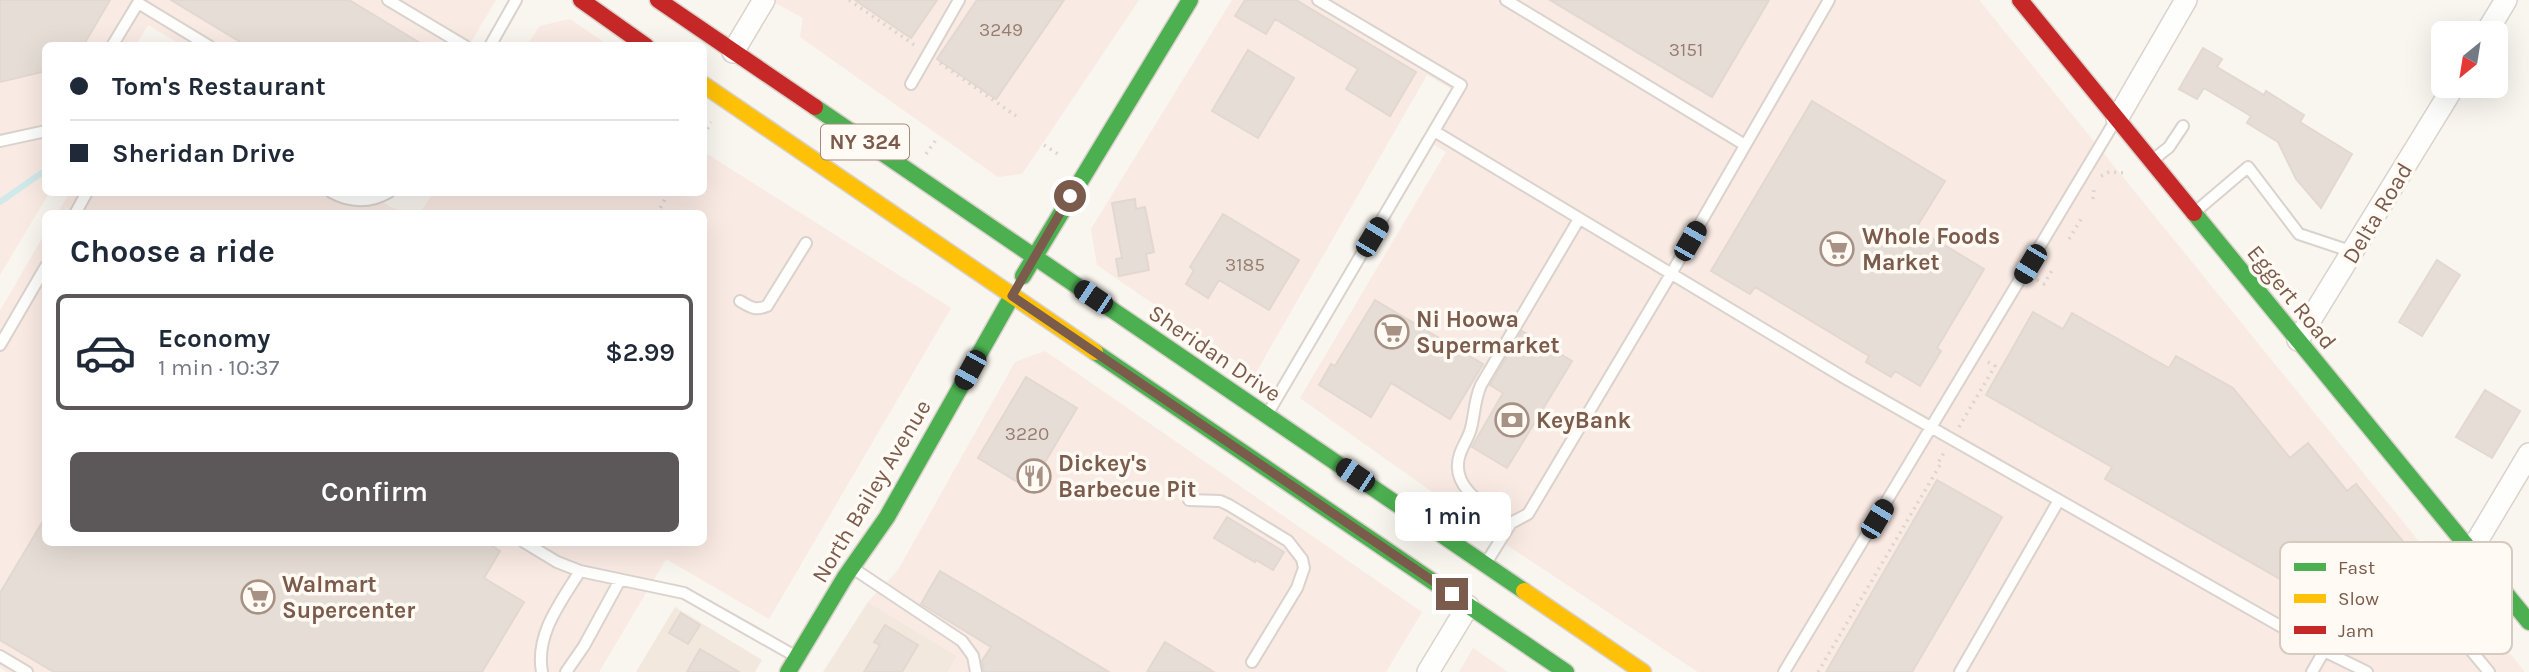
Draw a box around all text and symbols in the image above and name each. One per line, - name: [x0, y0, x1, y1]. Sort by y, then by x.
- house number: 3249: [979, 19, 1023, 41]
- north arrow: [2431, 21, 2508, 98]
- map controls: [2431, 21, 2508, 98]
- house number: 3151: [1669, 39, 1703, 61]
- text: Tom's Restaurant: [112, 71, 326, 102]
- road number: NY 324: [821, 124, 909, 160]
- text: Sheridan Drive: [112, 138, 295, 169]
- street label: Delta Road: [2337, 158, 2418, 269]
- route start: [1054, 180, 1086, 212]
- car: [1353, 214, 1392, 260]
- car: [1671, 218, 1710, 264]
- place label: Whole Foods Market: [1862, 223, 2000, 276]
- supermarket icon: Whole Foods Market: [1818, 230, 1856, 268]
- text: Choose a ride: [70, 233, 275, 270]
- street label: Eggert Road: [2241, 240, 2342, 355]
- car: [2011, 241, 2050, 287]
- house number: 3185: [1225, 254, 1265, 276]
- car: [1070, 277, 1117, 317]
- street label: Sheridan Drive: [1143, 299, 1286, 408]
- place label: Ni Hoowa Supermarket: [1416, 306, 1560, 359]
- supermarket icon: Ni Hoowa Supermarket: [1373, 313, 1411, 351]
- icon: car: [74, 321, 137, 384]
- text: Economy: [158, 323, 270, 354]
- text: $2.99: [605, 337, 675, 368]
- car: [951, 347, 990, 393]
- text: 1 min · 10:37: [158, 354, 279, 381]
- street label: North Bailey Avenue: [806, 395, 937, 588]
- bank icon: KeyBank: [1493, 401, 1531, 439]
- place label: KeyBank: [1536, 407, 1631, 434]
- house number: 3220: [1005, 423, 1049, 445]
- place label: Dickey's Barbecue Pit: [1058, 450, 1196, 503]
- button: Confirm: [70, 452, 679, 532]
- car: [1332, 455, 1379, 495]
- restaurant icon: Dickey's Barbecue Pit: [1015, 457, 1053, 495]
- callout: 1 min: [1394, 492, 1510, 542]
- car: [1858, 496, 1897, 542]
- text: 1 min: [1424, 503, 1482, 530]
- legend: [2280, 542, 2512, 654]
- text: Fast: [2338, 557, 2375, 579]
- place label: Walmart Supercenter: [282, 571, 415, 624]
- supermarket icon: Walmart Supercenter: [239, 578, 277, 616]
- route end: [1436, 578, 1468, 610]
- text: Slow: [2338, 588, 2379, 610]
- text: Jam: [2338, 620, 2374, 642]

